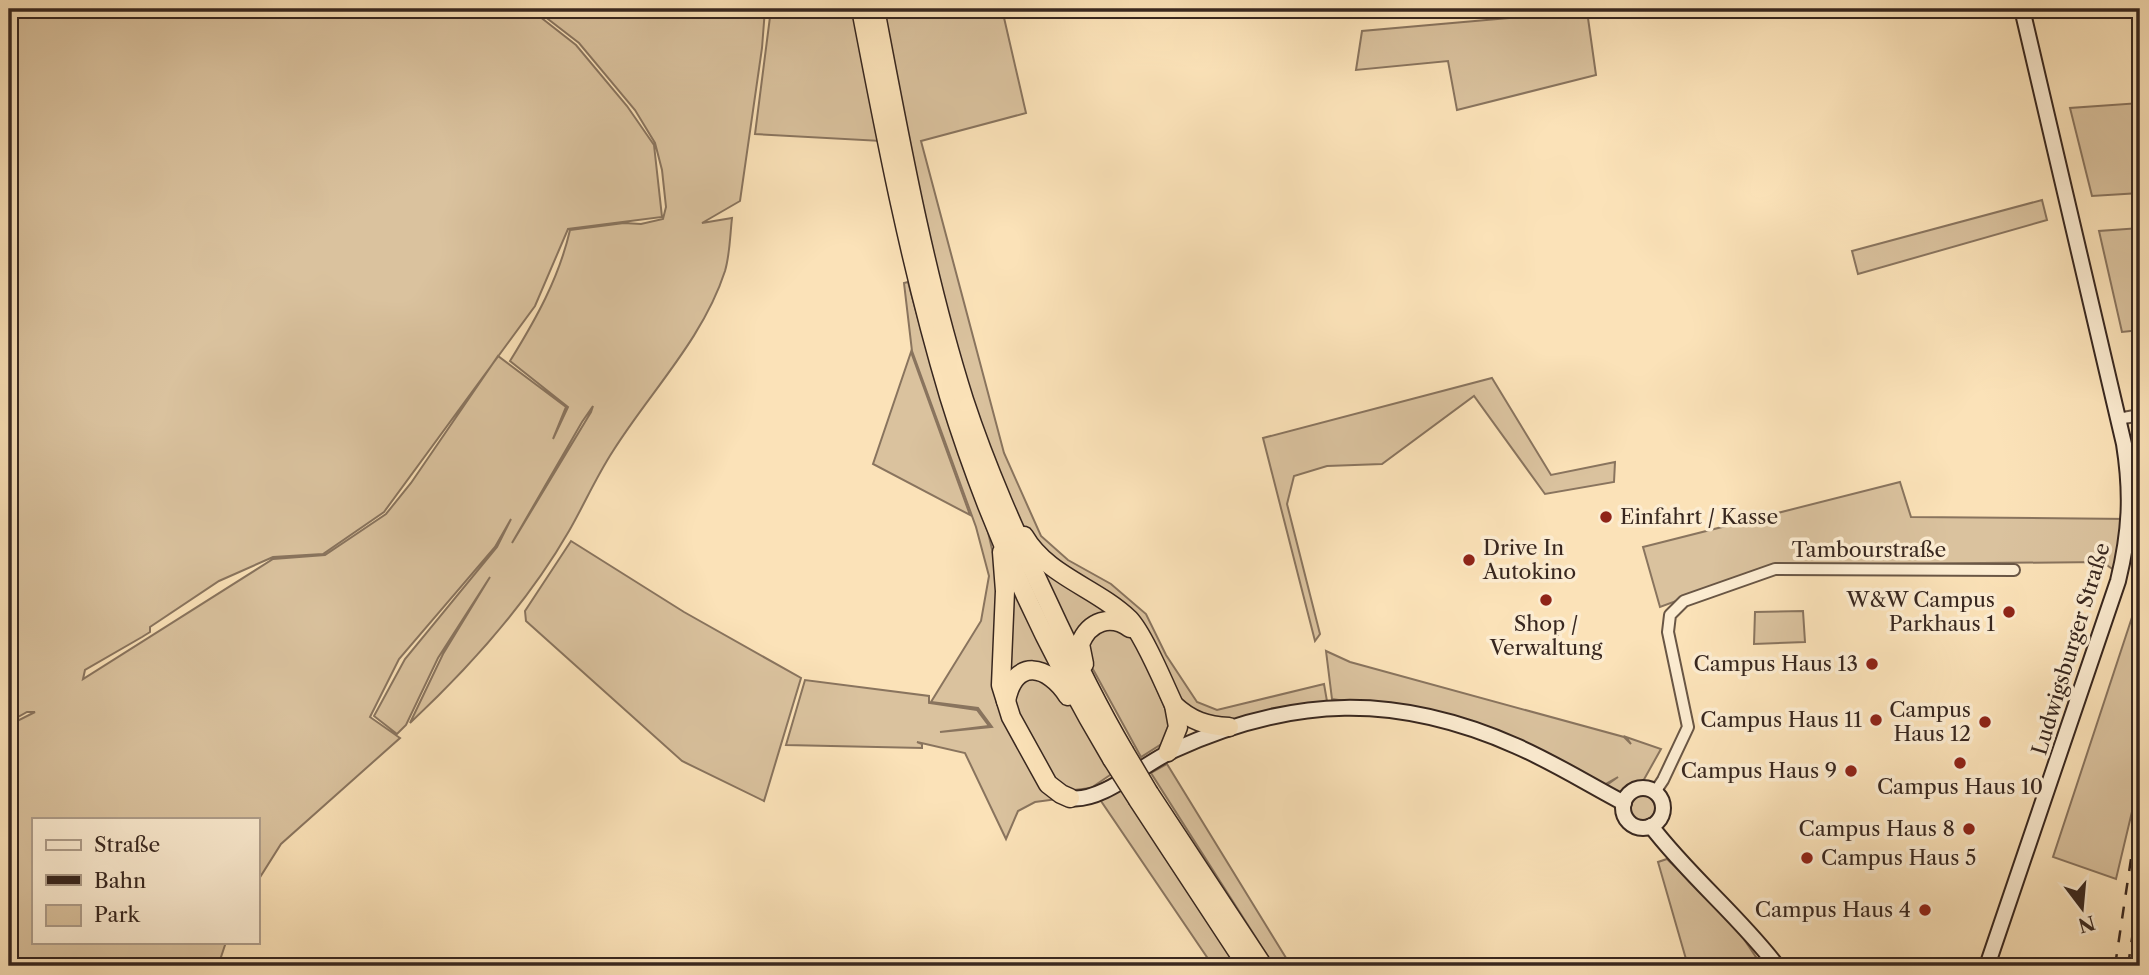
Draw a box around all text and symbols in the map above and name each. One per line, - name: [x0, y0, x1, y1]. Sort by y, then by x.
- place label: Einfahrt / Kasse: [1620, 504, 1778, 529]
- marker: Einfahrt / Kasse: [1598, 509, 1614, 525]
- place label: Drive In Autokino: [1482, 535, 1576, 584]
- street label: Tambourstraße: [1792, 537, 1946, 562]
- street label: Ludwigsburger Straße: [2026, 540, 2115, 758]
- marker: Drive In Autokino: [1461, 552, 1477, 568]
- place label: W&W Campus Parkhaus 1: [1846, 587, 1995, 636]
- marker: Shop / Verwaltung: [1538, 592, 1554, 608]
- marker: W&W Campus Parkhaus 1: [2001, 604, 2017, 620]
- place label: Shop / Verwaltung: [1489, 611, 1603, 660]
- place label: Campus Haus 13: [1694, 651, 1858, 676]
- marker: Campus Haus 13: [1864, 656, 1880, 672]
- place label: Campus Haus 12: [1889, 697, 1971, 746]
- place label: Campus Haus 11: [1700, 707, 1862, 732]
- marker: Campus Haus 11: [1868, 712, 1884, 728]
- marker: Campus Haus 12: [1977, 714, 1993, 730]
- marker: Campus Haus 10: [1952, 755, 1968, 771]
- place label: Campus Haus 9: [1681, 758, 1837, 783]
- marker: Campus Haus 9: [1843, 763, 1859, 779]
- place label: Campus Haus 10: [1877, 774, 2043, 799]
- place label: Campus Haus 8: [1799, 816, 1955, 841]
- legend: [32, 818, 259, 944]
- marker: Campus Haus 8: [1961, 821, 1977, 837]
- text: Straße: [94, 832, 160, 857]
- place label: Campus Haus 5: [1821, 845, 1976, 870]
- marker: Campus Haus 5: [1799, 850, 1815, 866]
- text: Bahn: [94, 868, 146, 893]
- north arrow: [2048, 874, 2118, 944]
- place label: Campus Haus 4: [1755, 897, 1911, 922]
- text: Park: [94, 902, 140, 927]
- marker: Campus Haus 4: [1917, 902, 1933, 918]
- text: N: [2075, 911, 2098, 937]

